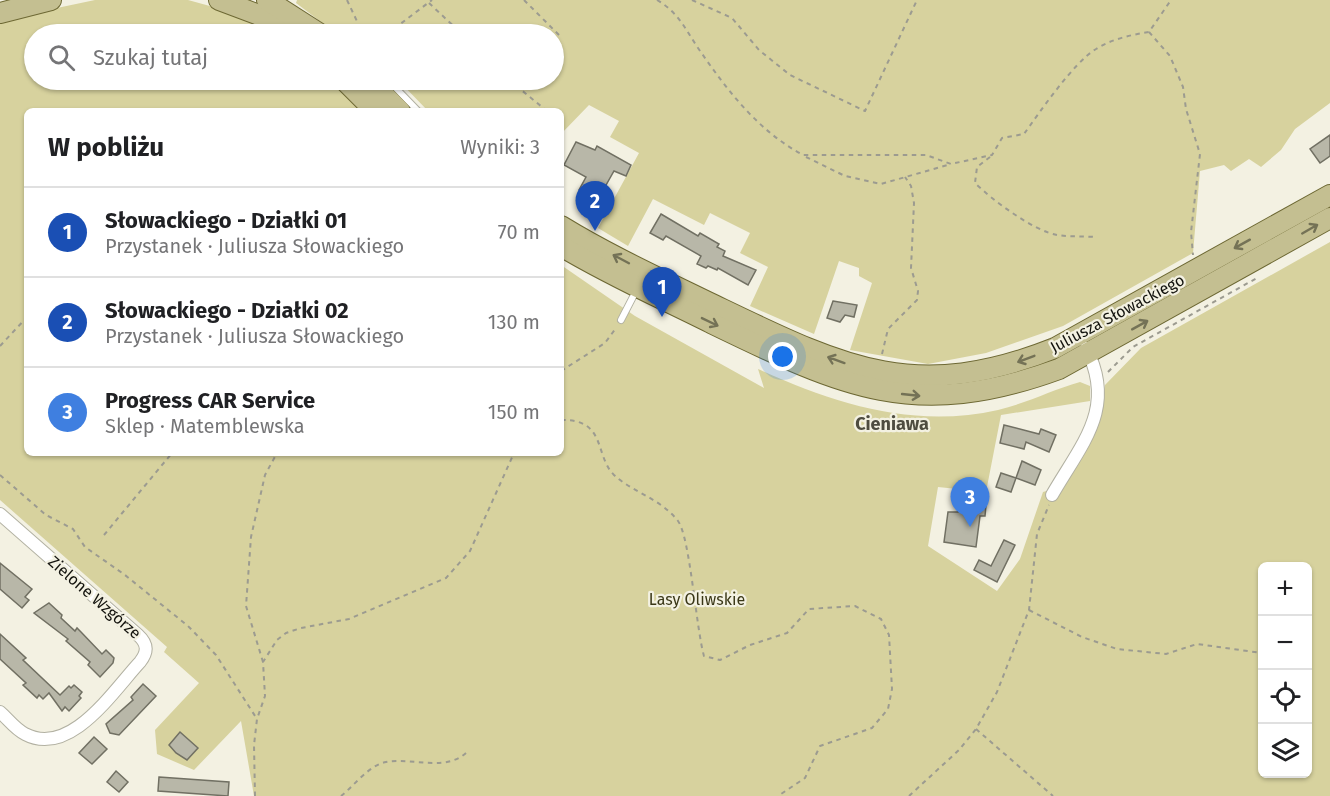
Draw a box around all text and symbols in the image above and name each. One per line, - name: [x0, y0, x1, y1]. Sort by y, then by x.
- search box: [24, 24, 564, 90]
- icon: search: [45, 41, 78, 74]
- text: Szukaj tutaj: [93, 44, 208, 71]
- text: W pobliżu: [48, 132, 164, 163]
- text: Wyniki: 3: [460, 135, 540, 159]
- pin: 2: [576, 182, 614, 231]
- text: Słowackiego - Działki 01: [105, 207, 347, 234]
- text: 1: [63, 220, 72, 244]
- text: 70 m: [498, 220, 540, 244]
- one-way arrow: [1301, 223, 1318, 235]
- text: Przystanek · Juliusza Słowackiego: [105, 234, 404, 258]
- one-way arrow: [1234, 239, 1252, 250]
- one-way arrow: [613, 253, 630, 265]
- pin: 1: [642, 268, 682, 317]
- street label: Juliusza Słowackiego: [1047, 270, 1188, 357]
- text: Słowackiego - Działki 02: [105, 297, 349, 324]
- text: 2: [62, 310, 73, 334]
- text: 130 m: [488, 310, 540, 334]
- one-way arrow: [700, 317, 718, 328]
- one-way arrow: [1131, 319, 1148, 331]
- text: Przystanek · Juliusza Słowackiego: [105, 324, 404, 348]
- your location: [768, 342, 797, 371]
- one-way arrow: [827, 353, 845, 364]
- one-way arrow: [1018, 354, 1036, 365]
- text: Progress CAR Service: [105, 387, 315, 414]
- one-way arrow: [901, 390, 921, 401]
- text: 3: [62, 400, 73, 424]
- text: 150 m: [488, 400, 540, 424]
- district label: Cieniawa: [855, 413, 929, 435]
- text: Sklep · Matemblewska: [105, 414, 305, 438]
- pin: 3: [950, 478, 990, 527]
- street label: Zielone Wzgórze: [44, 552, 145, 643]
- map controls: [1258, 562, 1312, 778]
- button: +: [1258, 562, 1312, 616]
- park label: Lasy Oliwskie: [649, 590, 745, 609]
- button: −: [1258, 616, 1312, 670]
- button: locate: [1258, 670, 1312, 724]
- button: layers: [1258, 724, 1312, 778]

